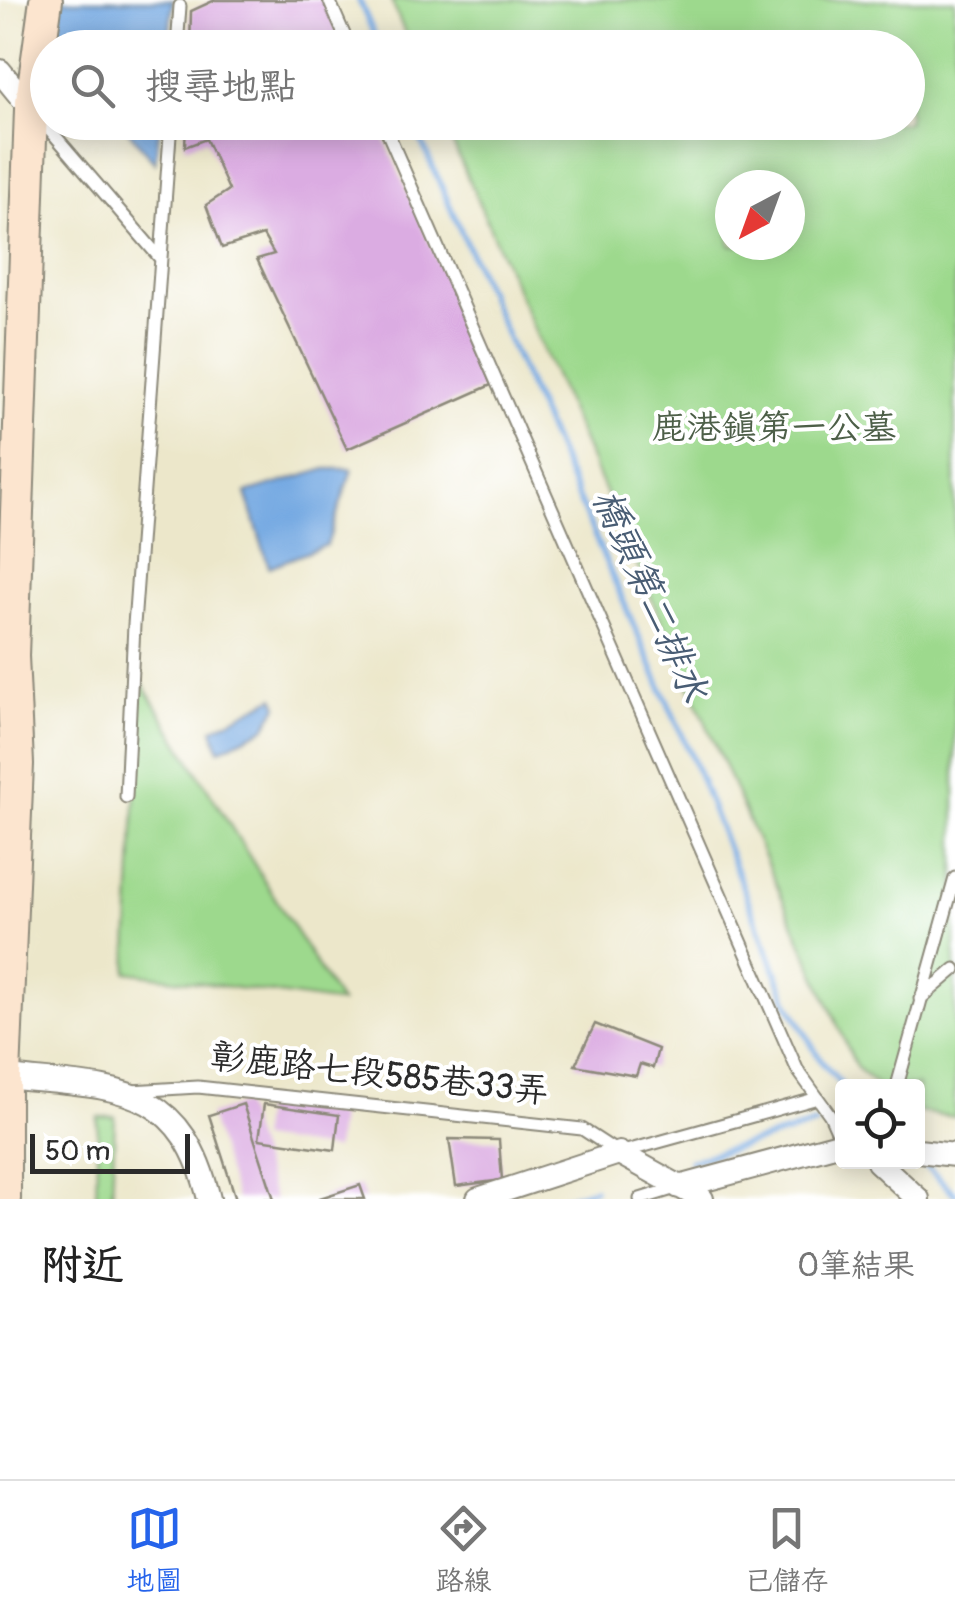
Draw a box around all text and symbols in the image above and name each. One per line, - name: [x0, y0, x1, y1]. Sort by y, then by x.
- search box: [30, 30, 925, 140]
- icon: search: [65, 58, 120, 113]
- text: 搜尋地點: [145, 63, 297, 111]
- north arrow: [715, 170, 805, 260]
- park label: 鹿港鎮第一公墓: [651, 406, 897, 450]
- water label: 橋頭第二排水: [582, 481, 719, 710]
- street label: 彰鹿路七段585巷33弄: [209, 1034, 551, 1114]
- map controls: [835, 1079, 925, 1169]
- button: locate: [835, 1079, 925, 1169]
- scale bar: [30, 1129, 190, 1174]
- text: 50 m: [45, 1134, 110, 1169]
- text: 附近: [40, 1240, 124, 1292]
- text: 0筆結果: [797, 1246, 915, 1286]
- tab: 地圖: [126, 1501, 183, 1599]
- tab: 路線: [435, 1501, 492, 1599]
- tab: 已儲存: [744, 1501, 829, 1599]

